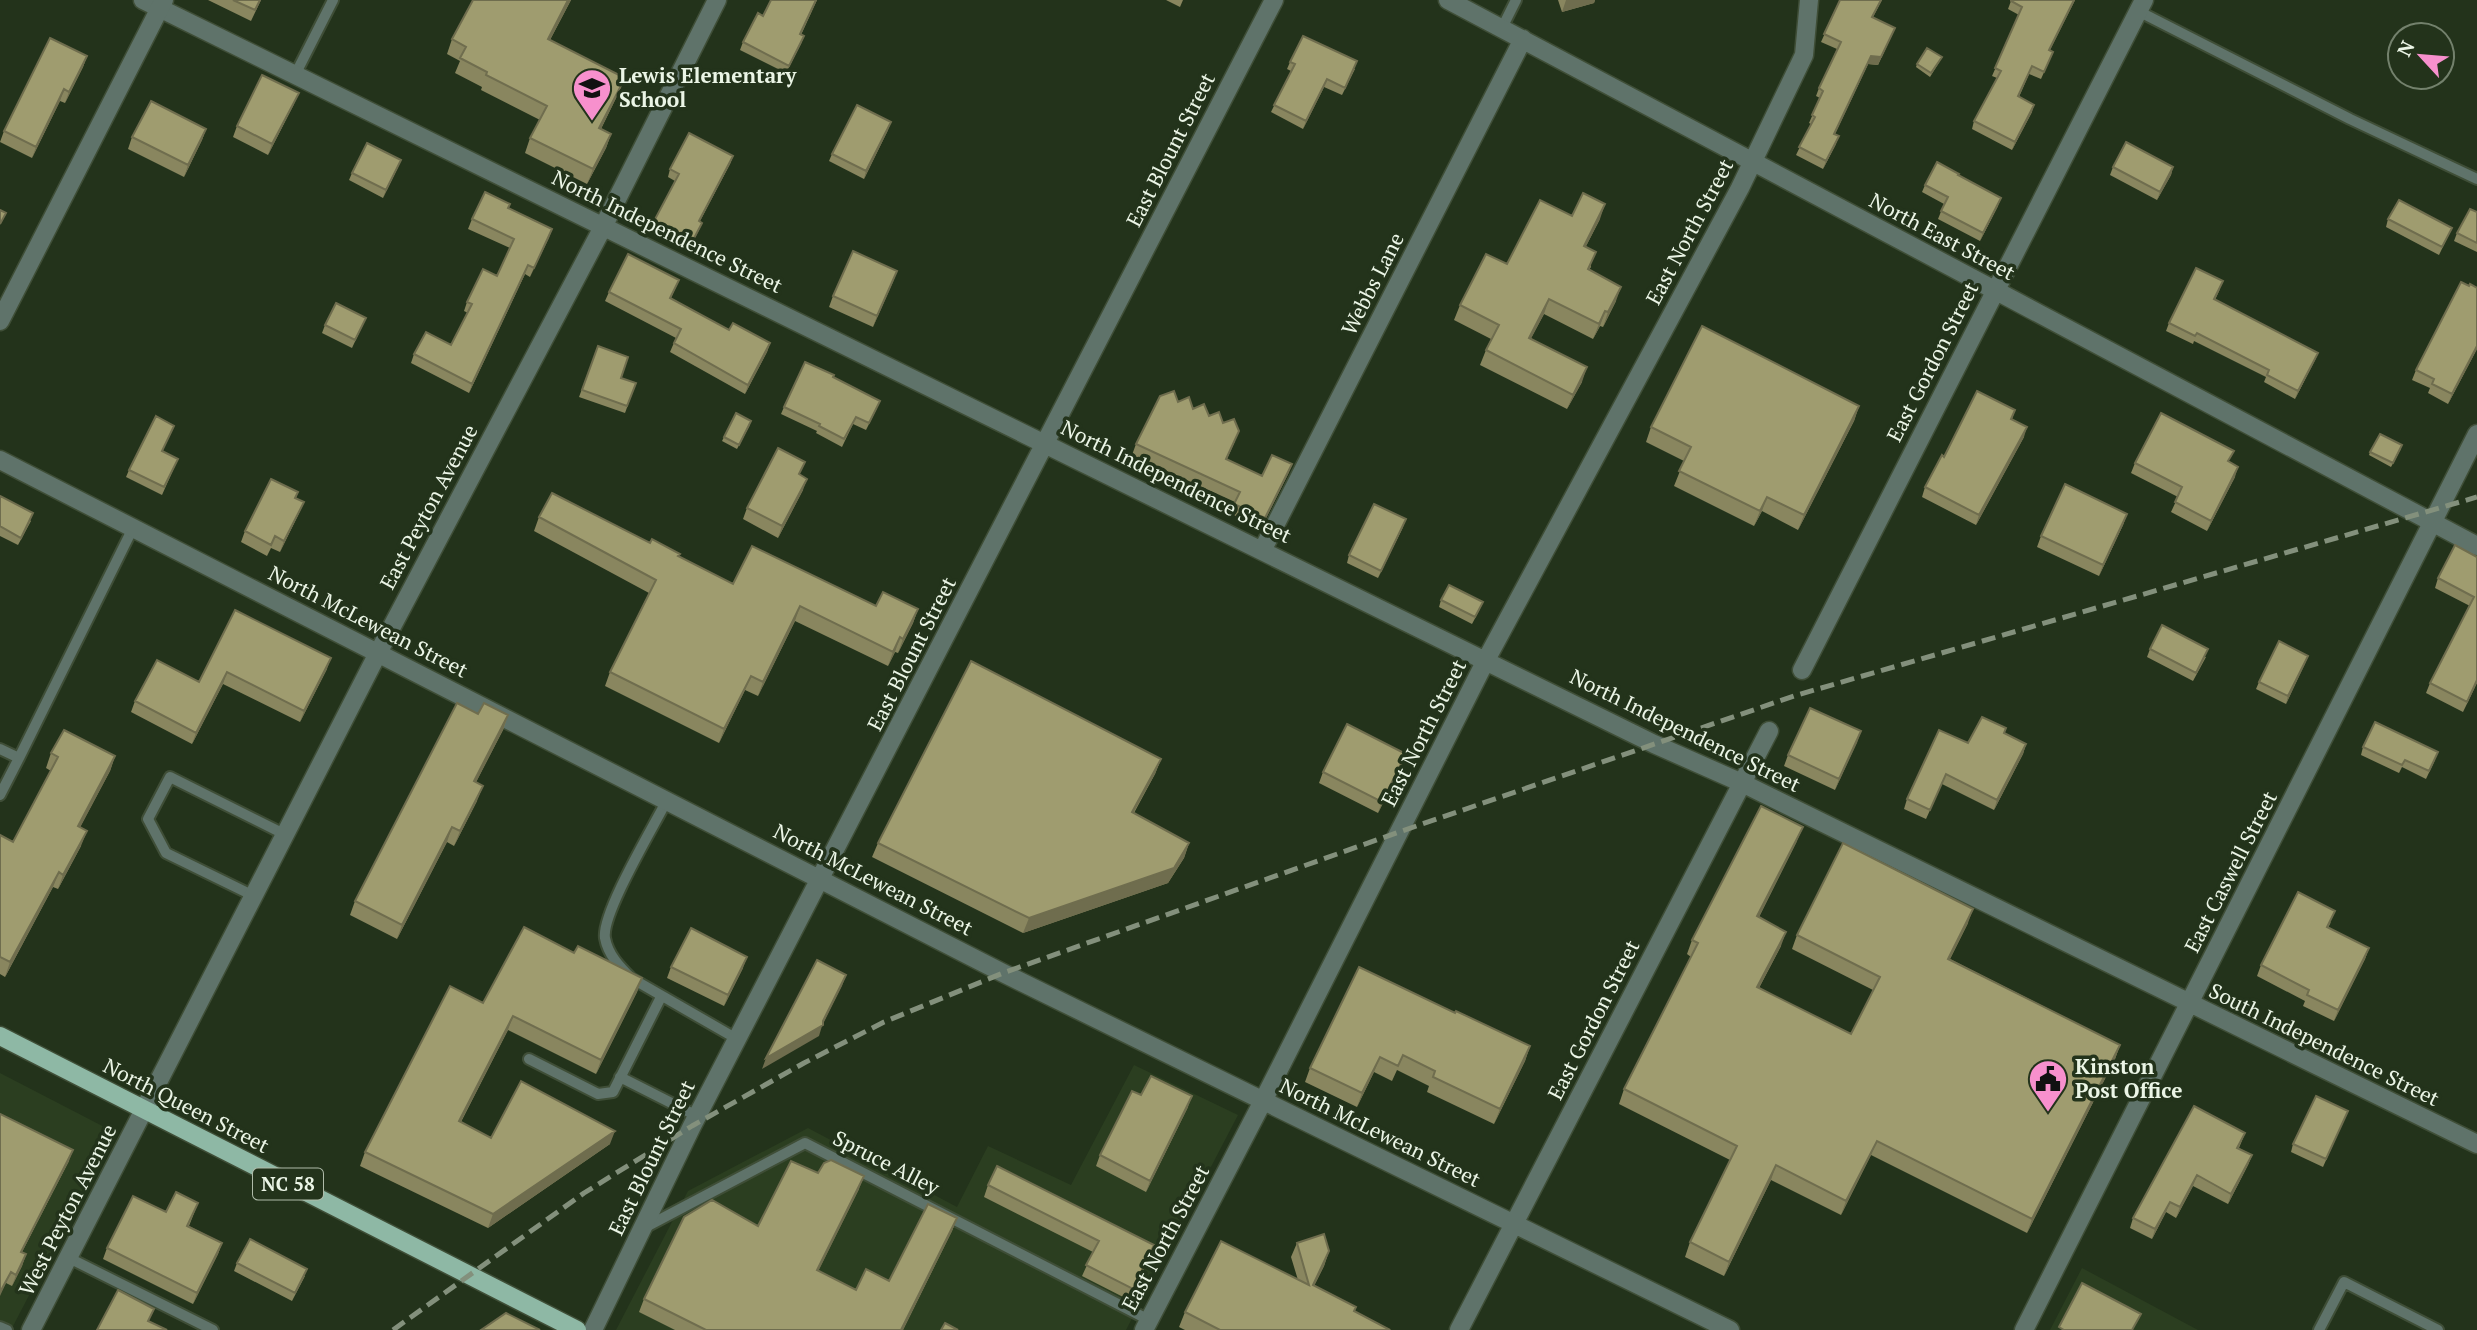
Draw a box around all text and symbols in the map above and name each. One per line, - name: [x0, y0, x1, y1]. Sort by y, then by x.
- north arrow: [2386, 21, 2456, 91]
- text: N: [2391, 36, 2420, 60]
- place label: Lewis Elementary School: [619, 61, 797, 113]
- school or university icon: Lewis Elementary School: [571, 67, 613, 122]
- street label: East Blount Street: [1119, 68, 1221, 231]
- street label: East North Street: [1639, 154, 1739, 309]
- street label: North Independence Street: [548, 163, 787, 299]
- street label: North East Street: [1865, 186, 2020, 286]
- street label: Webbs Lane: [1334, 228, 1410, 339]
- street label: East Gordon Street: [1880, 277, 1985, 446]
- street label: North Independence Street: [1057, 413, 1296, 549]
- street label: East Peyton Avenue: [373, 419, 483, 594]
- street label: North McLewean Street: [264, 559, 473, 684]
- street label: East Blount Street: [860, 572, 962, 735]
- street label: East North Street: [1374, 654, 1472, 811]
- street label: North Independence Street: [1566, 662, 1805, 798]
- street label: East Caswell Street: [2177, 786, 2283, 957]
- street label: North McLewean Street: [769, 817, 978, 942]
- street label: East Gordon Street: [1541, 935, 1646, 1104]
- street label: South Independence Street: [2205, 976, 2444, 1112]
- street label: North Queen Street: [99, 1051, 274, 1159]
- place label: Kinston Post Office: [2075, 1052, 2182, 1104]
- public building icon: Kinston Post Office: [2027, 1058, 2069, 1113]
- street label: North McLewean Street: [1275, 1071, 1486, 1193]
- street label: East Blount Street: [601, 1075, 701, 1240]
- street label: West Peyton Avenue: [12, 1119, 122, 1300]
- street label: Spruce Alley: [829, 1123, 945, 1201]
- street label: East North Street: [1115, 1160, 1215, 1315]
- road number: NC 58: [253, 1168, 323, 1200]

